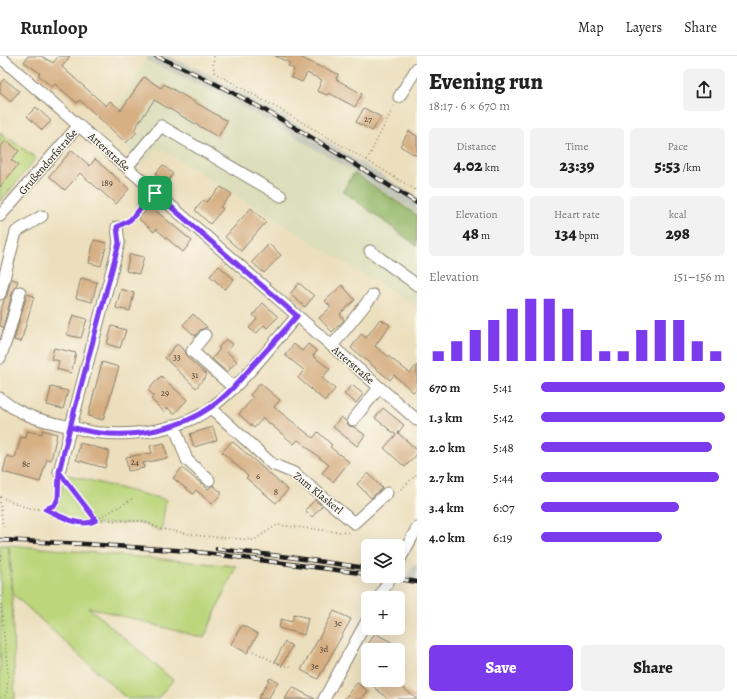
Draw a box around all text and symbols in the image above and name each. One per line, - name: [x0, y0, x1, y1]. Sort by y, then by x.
- text: Runloop: [20, 15, 88, 41]
- text: Map: [578, 18, 604, 37]
- text: Layers: [626, 18, 662, 37]
- text: Share: [684, 18, 717, 37]
- text: Evening run: [429, 67, 543, 97]
- button: share: [683, 69, 725, 111]
- text: 18:17 · 6 × 670 m: [429, 97, 510, 114]
- house number: 27: [364, 113, 372, 125]
- street label: Grußendorfstraße: [15, 126, 81, 198]
- street label: Atterstraße: [84, 129, 133, 175]
- text: Distance: [457, 139, 496, 154]
- text: Time: [566, 139, 588, 154]
- text: Pace: [667, 139, 688, 154]
- text: 4.02: [453, 154, 482, 177]
- text: 23:39: [559, 154, 595, 177]
- text: 5:53: [654, 154, 680, 177]
- text: km: [482, 160, 499, 175]
- text: /km: [680, 160, 701, 175]
- pin: [138, 176, 172, 210]
- house number: 189: [101, 177, 113, 189]
- icon: arrive: [144, 182, 166, 204]
- text: Elevation: [455, 207, 497, 222]
- text: Heart rate: [554, 207, 600, 222]
- text: kcal: [669, 207, 686, 222]
- text: 48: [463, 222, 479, 245]
- text: 134: [555, 222, 577, 245]
- text: 298: [665, 222, 690, 245]
- text: m: [479, 228, 490, 243]
- text: bpm: [577, 228, 599, 243]
- text: Elevation: [429, 268, 479, 285]
- text: 151–156 m: [673, 268, 725, 285]
- street label: Atterstraße: [328, 342, 377, 388]
- house number: 33: [173, 351, 181, 363]
- house number: 31: [192, 369, 198, 381]
- text: 670 m: [429, 379, 460, 396]
- text: 5:41: [493, 379, 512, 396]
- house number: 29: [161, 387, 169, 399]
- text: 1.3 km: [429, 409, 463, 426]
- text: 5:42: [493, 409, 514, 426]
- text: 2.0 km: [429, 439, 465, 456]
- text: 5:48: [493, 439, 514, 456]
- house number: 24: [131, 456, 139, 468]
- house number: 8c: [22, 458, 30, 470]
- street label: Zum Klaskerl: [290, 468, 346, 518]
- text: 2.7 km: [429, 469, 464, 486]
- text: 5:44: [493, 469, 513, 486]
- house number: 6: [256, 470, 260, 482]
- house number: 8: [274, 486, 278, 498]
- text: 3.4 km: [429, 499, 464, 516]
- text: 6:07: [493, 499, 515, 516]
- text: 4.0 km: [429, 529, 465, 546]
- text: 6:19: [493, 529, 512, 546]
- map controls: [361, 539, 405, 687]
- button: layers: [361, 539, 405, 583]
- button: +: [361, 591, 405, 635]
- house number: 3c: [334, 617, 342, 629]
- house number: 3d: [320, 643, 328, 655]
- button: −: [361, 643, 405, 687]
- button: Save: [429, 645, 573, 691]
- button: Share: [581, 645, 725, 691]
- house number: 3e: [311, 660, 319, 672]

